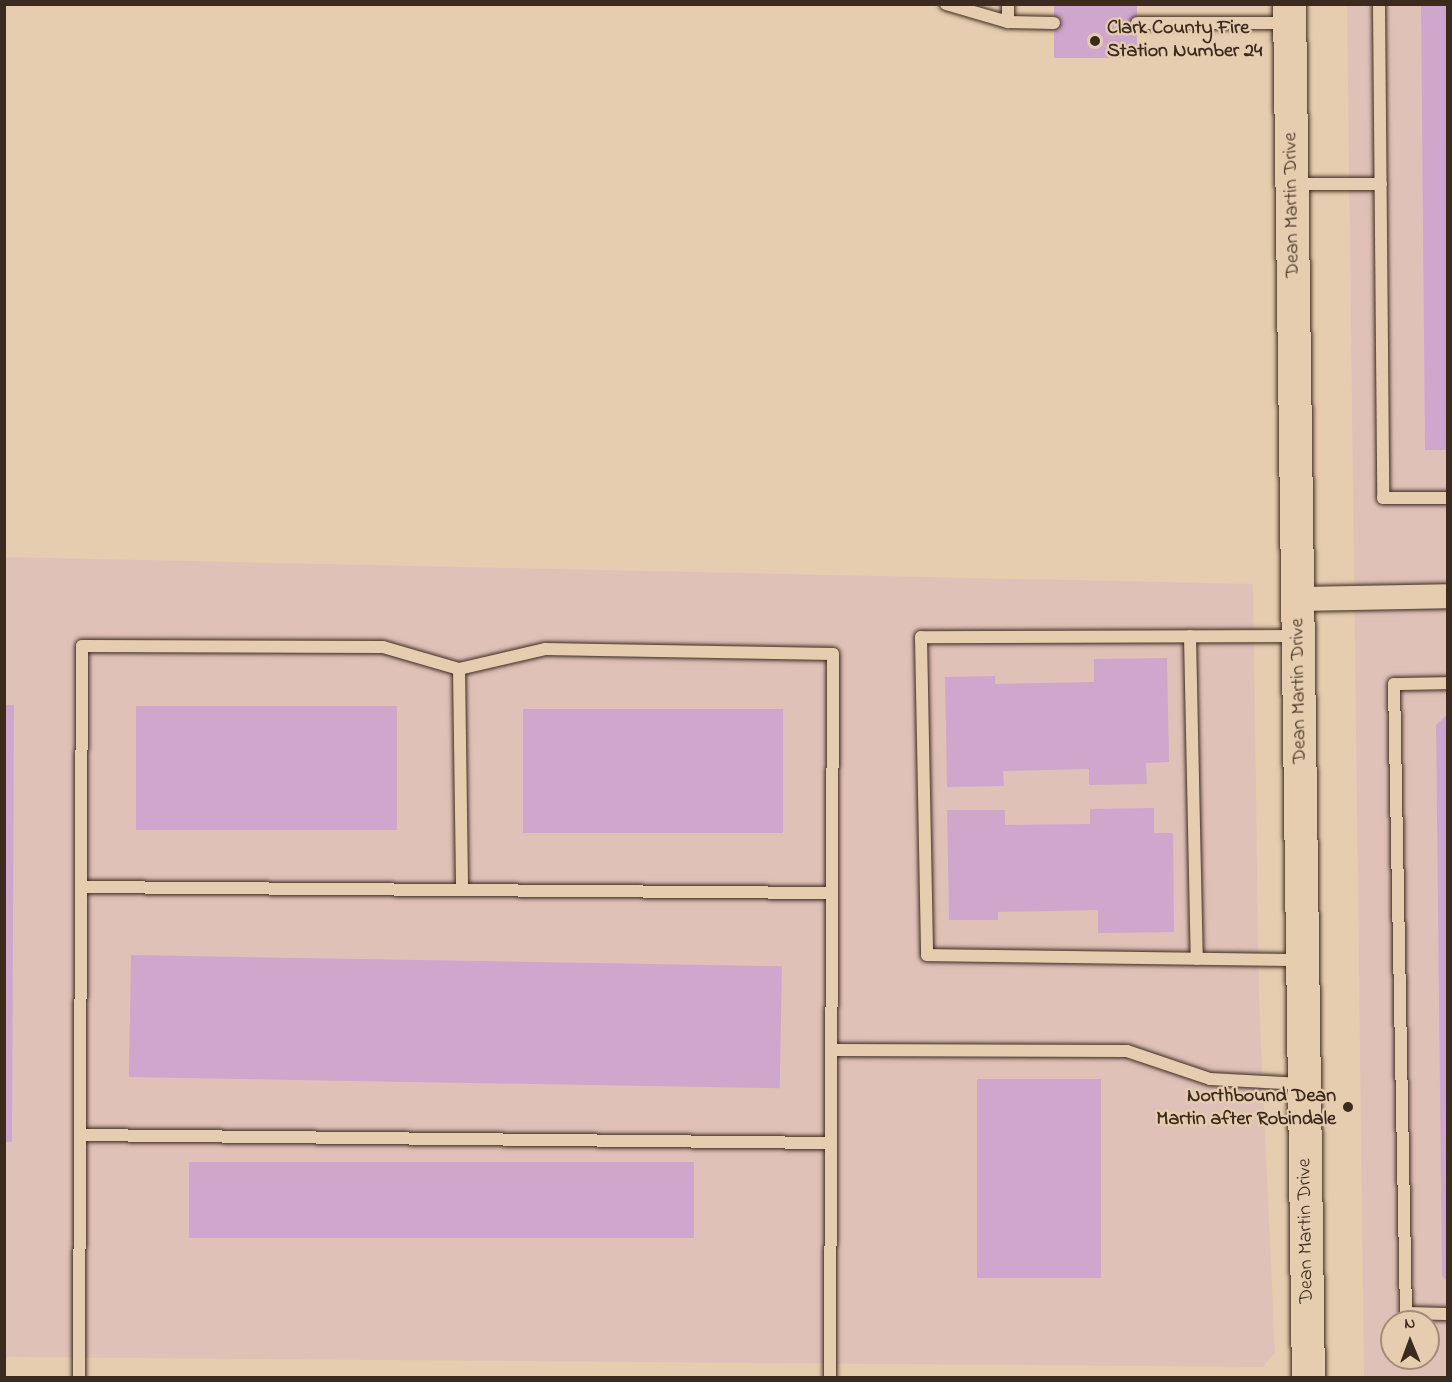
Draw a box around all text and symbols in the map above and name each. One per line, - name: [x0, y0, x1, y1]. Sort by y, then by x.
- place label: Clark County Fire Station Number 24: [1107, 17, 1262, 64]
- marker: Clark County Fire Station Number 24: [1088, 34, 1102, 48]
- street label: Dean Martin Drive: [1279, 132, 1305, 278]
- street label: Dean Martin Drive: [1286, 618, 1312, 764]
- place label: Northbound Dean Martin after Robindale: [1156, 1084, 1336, 1131]
- marker: Northbound Dean Martin after Robindale: [1341, 1100, 1355, 1114]
- street label: Dean Martin Drive: [1293, 1158, 1319, 1304]
- north arrow: [1380, 1310, 1440, 1370]
- text: N: [1404, 1312, 1415, 1336]

